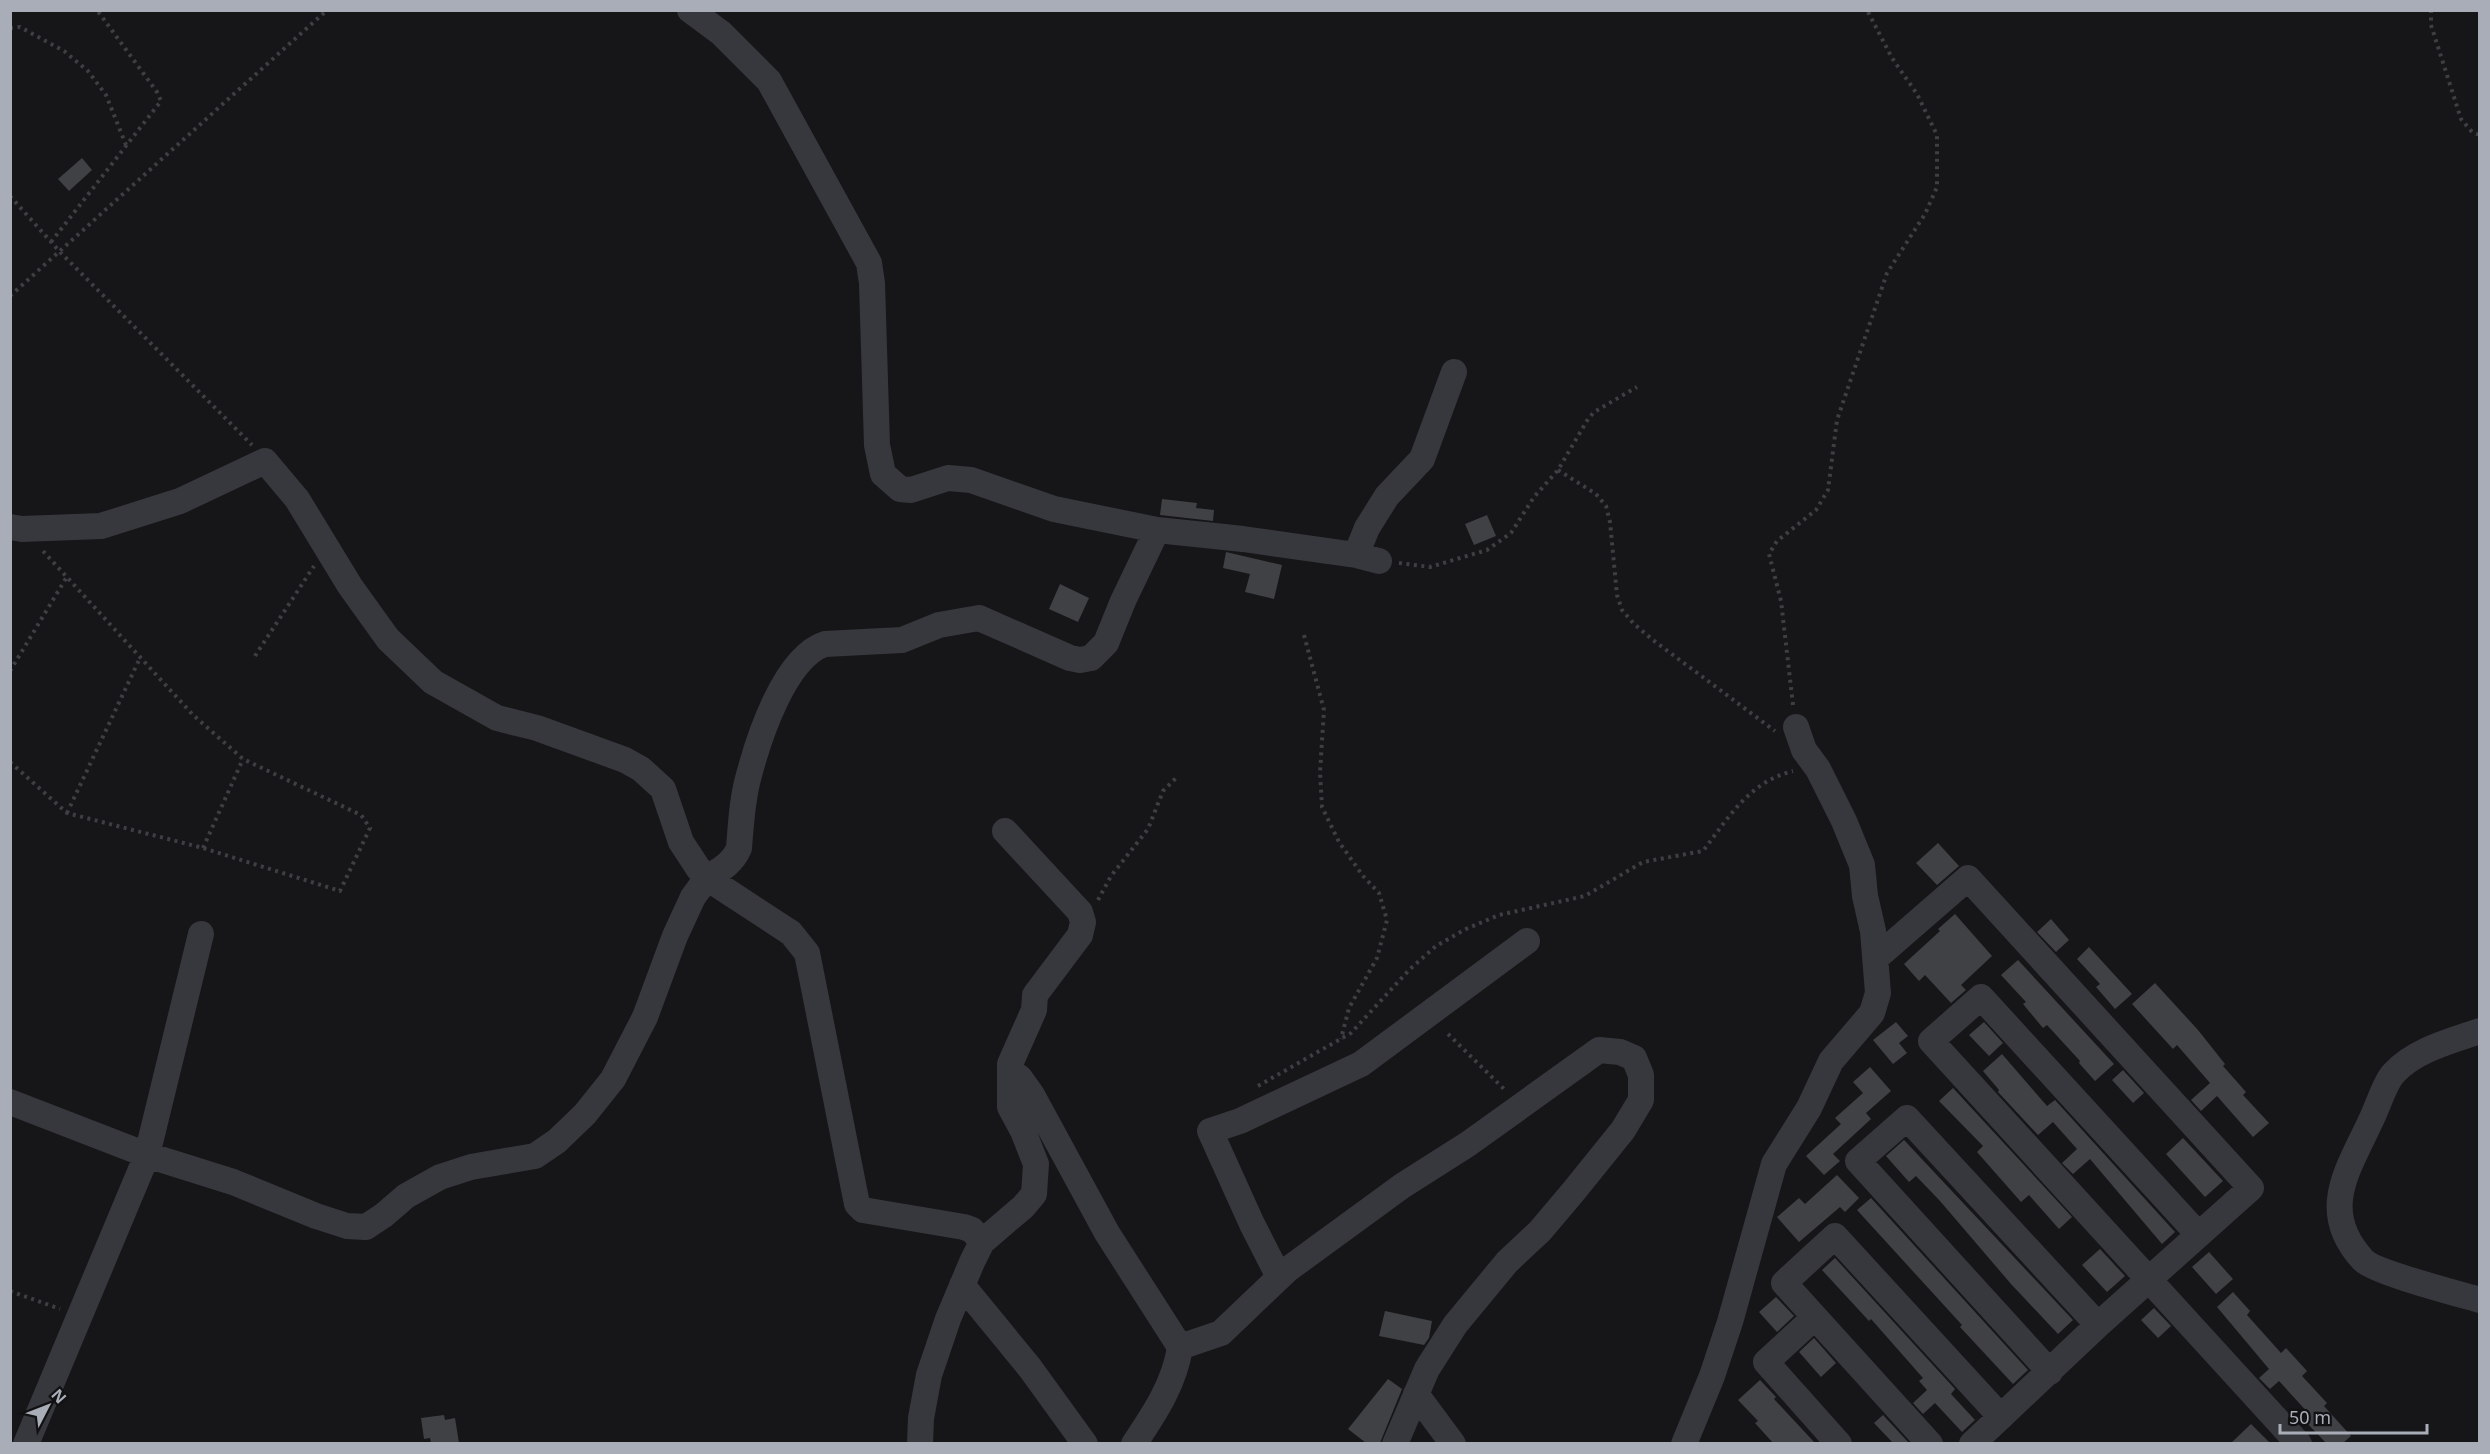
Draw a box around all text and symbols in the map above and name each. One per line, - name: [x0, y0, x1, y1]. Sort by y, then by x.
- north arrow: [18, 1376, 78, 1436]
- text: N: [47, 1384, 72, 1408]
- scale bar: [2280, 1397, 2427, 1435]
- text: 50 m: [2289, 1405, 2331, 1429]

